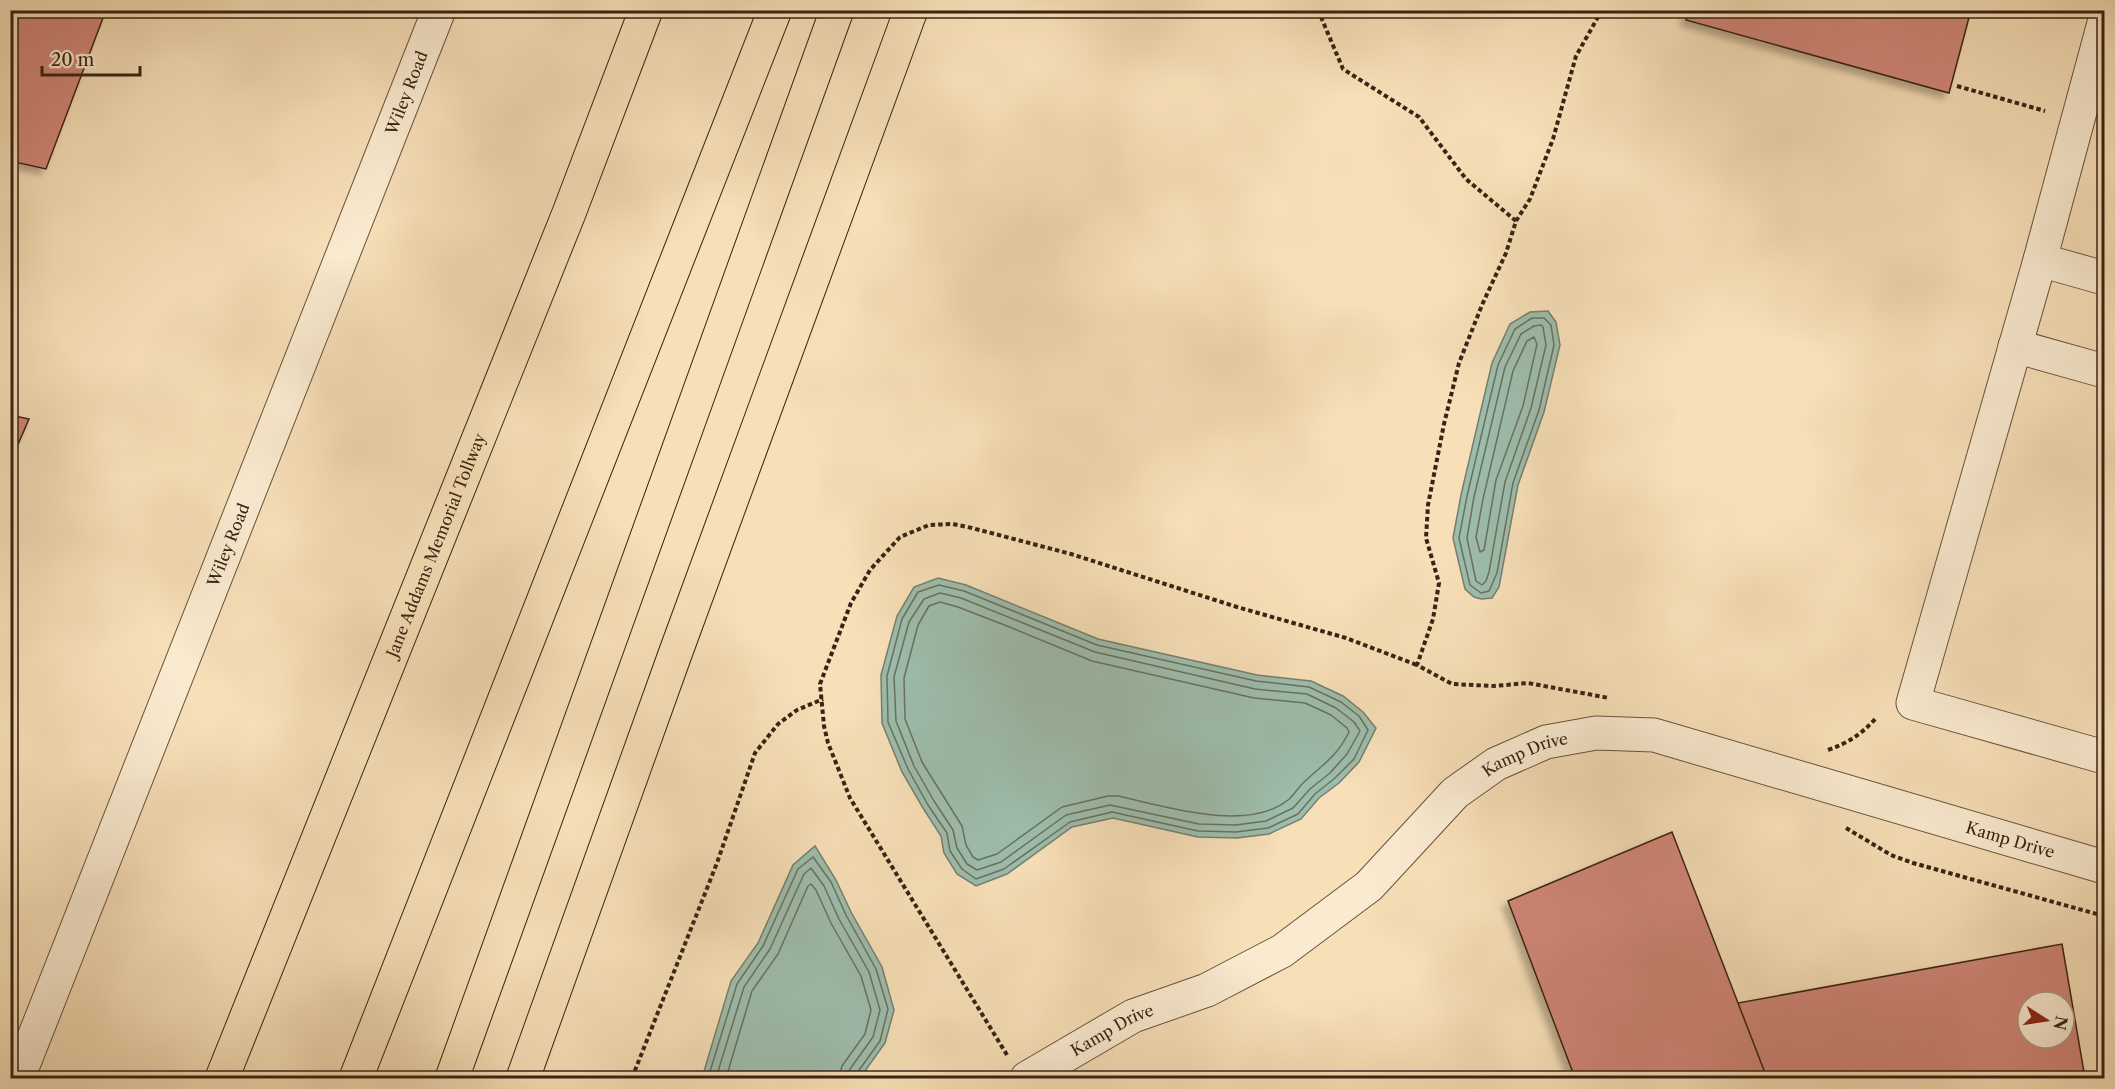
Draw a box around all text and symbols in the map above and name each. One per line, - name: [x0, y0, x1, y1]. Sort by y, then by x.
- scale bar: [42, 39, 140, 77]
- street label: Wiley Road: [381, 48, 432, 138]
- text: 20 m: [51, 49, 95, 71]
- street label: Jane Addams Memorial Tollway: [381, 429, 490, 663]
- street label: Wiley Road: [202, 500, 254, 590]
- street label: Kamp Drive: [1478, 728, 1569, 781]
- street label: Kamp Drive: [1964, 817, 2057, 862]
- north arrow: [2016, 990, 2076, 1050]
- street label: Kamp Drive: [1067, 1000, 1156, 1060]
- text: N: [2049, 1014, 2072, 1032]

